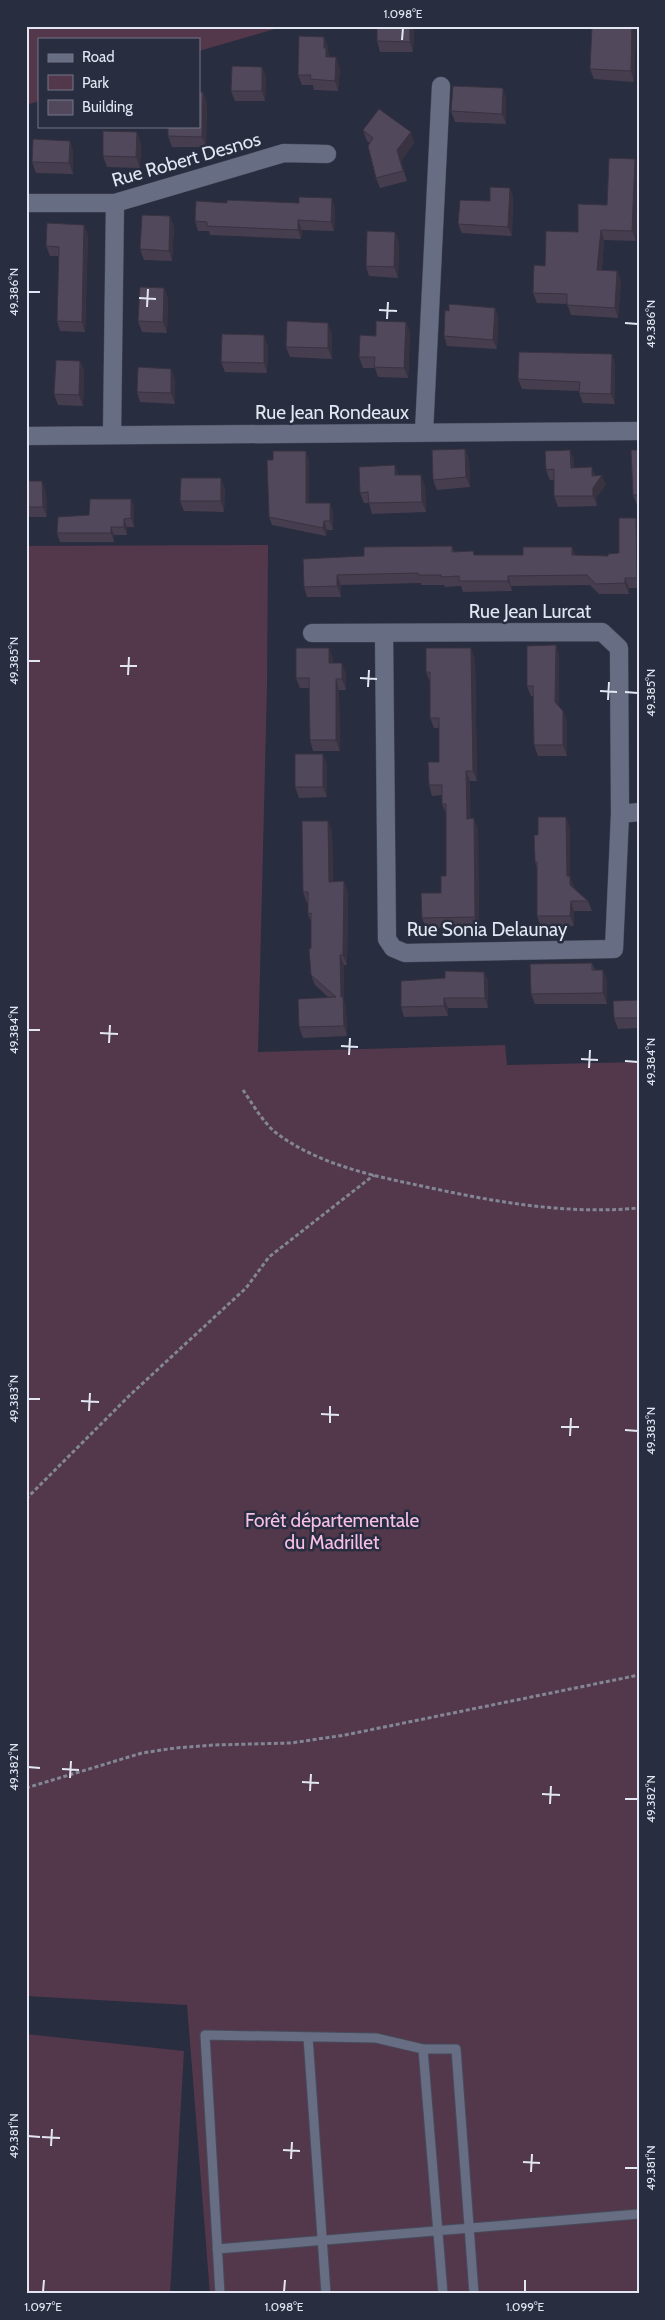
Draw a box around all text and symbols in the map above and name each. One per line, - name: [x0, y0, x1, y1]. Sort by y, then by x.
- text: 1.098°E: [384, 6, 423, 21]
- legend: [38, 38, 200, 128]
- text: Road: [82, 48, 115, 66]
- text: Park: [82, 74, 109, 92]
- text: Building: [82, 98, 133, 116]
- street label: Rue Robert Desnos: [109, 127, 263, 192]
- text: 49.386°N: [6, 268, 21, 316]
- text: 49.386°N: [643, 300, 658, 348]
- street label: Rue Jean Rondeaux: [255, 401, 409, 424]
- street label: Rue Jean Lurcat: [469, 600, 592, 623]
- text: 49.385°N: [6, 637, 21, 685]
- text: 49.385°N: [643, 669, 658, 717]
- street label: Rue Sonia Delaunay: [407, 918, 568, 941]
- text: 49.384°N: [6, 1006, 21, 1054]
- text: 49.384°N: [643, 1038, 658, 1086]
- text: 49.383°N: [6, 1375, 21, 1423]
- text: 49.383°N: [643, 1407, 658, 1455]
- park label: Forêt départementale du Madrillet: [245, 1509, 419, 1554]
- text: 49.382°N: [6, 1743, 21, 1791]
- text: 49.382°N: [643, 1775, 658, 1823]
- text: 49.381°N: [6, 2113, 21, 2159]
- text: 49.381°N: [643, 2145, 658, 2191]
- text: 1.097°E: [24, 2299, 62, 2314]
- text: 1.098°E: [265, 2299, 304, 2314]
- text: 1.099°E: [506, 2299, 545, 2314]

